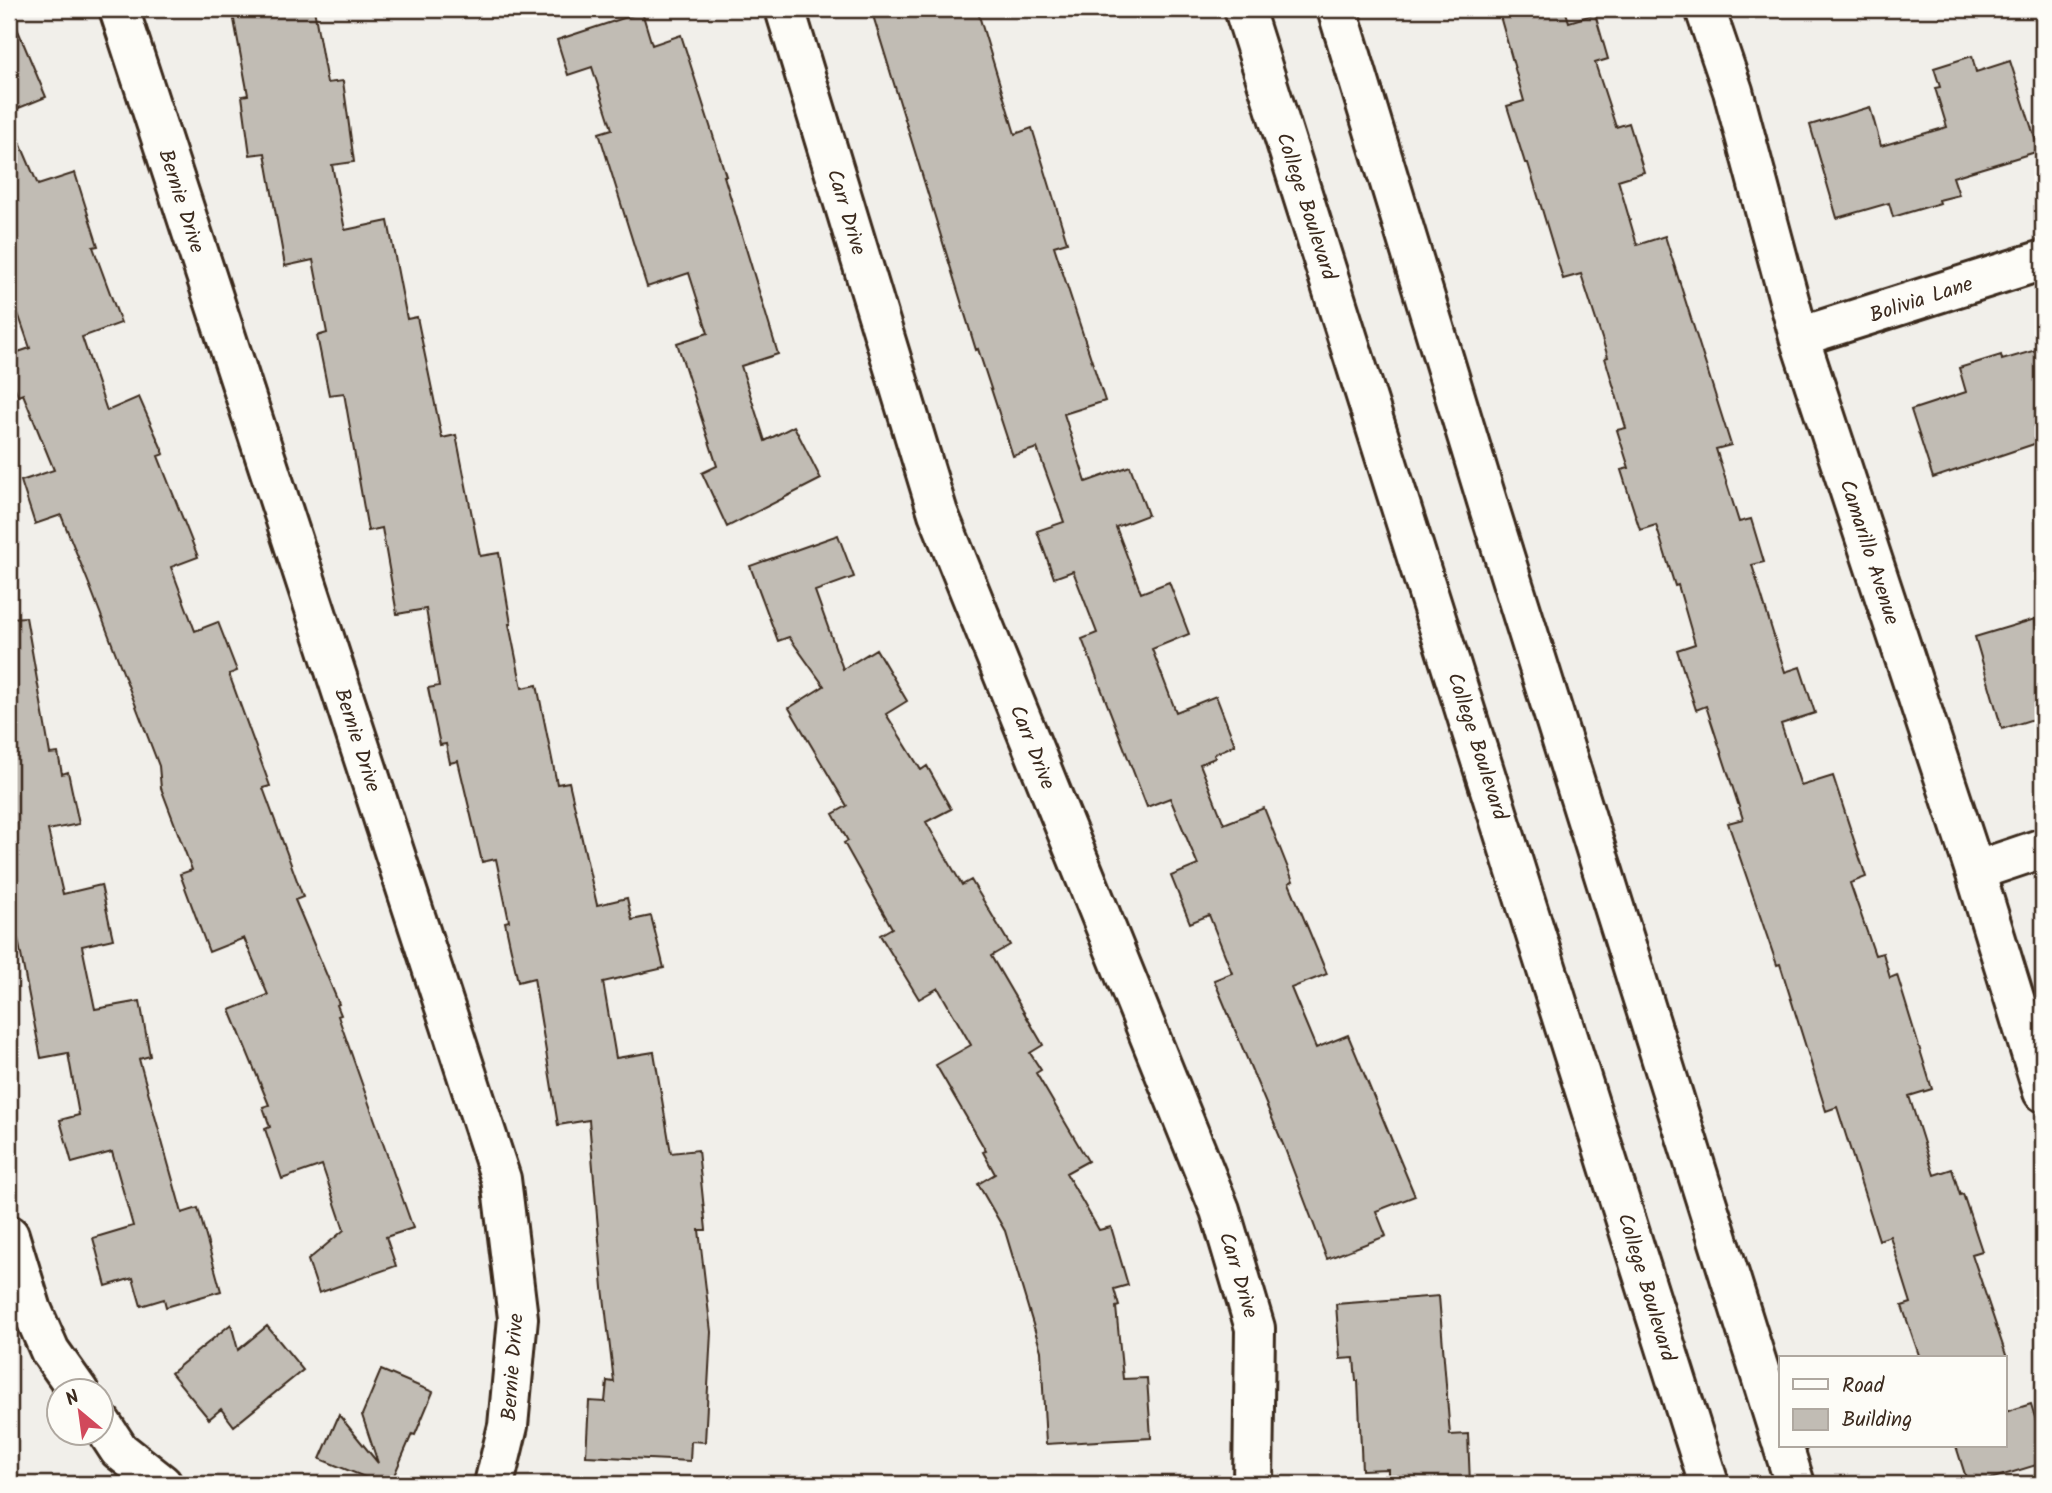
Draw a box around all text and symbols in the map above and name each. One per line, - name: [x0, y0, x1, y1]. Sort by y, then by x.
- street label: College Boulevard: [1266, 128, 1345, 285]
- street label: Bernie Drive: [148, 145, 213, 258]
- street label: Carr Drive: [817, 165, 874, 260]
- street label: Bolivia Lane: [1865, 268, 1978, 333]
- street label: Camarillo Avenue: [1830, 476, 1908, 630]
- street label: College Boulevard: [1437, 668, 1516, 825]
- street label: Bernie Drive: [324, 684, 389, 797]
- street label: Carr Drive: [1000, 700, 1064, 795]
- street label: College Boulevard: [1607, 1209, 1684, 1366]
- street label: Carr Drive: [1209, 1228, 1266, 1323]
- street label: Bernie Drive: [493, 1312, 534, 1422]
- legend: [1779, 1356, 2007, 1448]
- text: Road: [1842, 1370, 1885, 1403]
- north arrow: [46, 1378, 116, 1448]
- text: N: [60, 1383, 85, 1415]
- text: Building: [1842, 1404, 1912, 1437]

